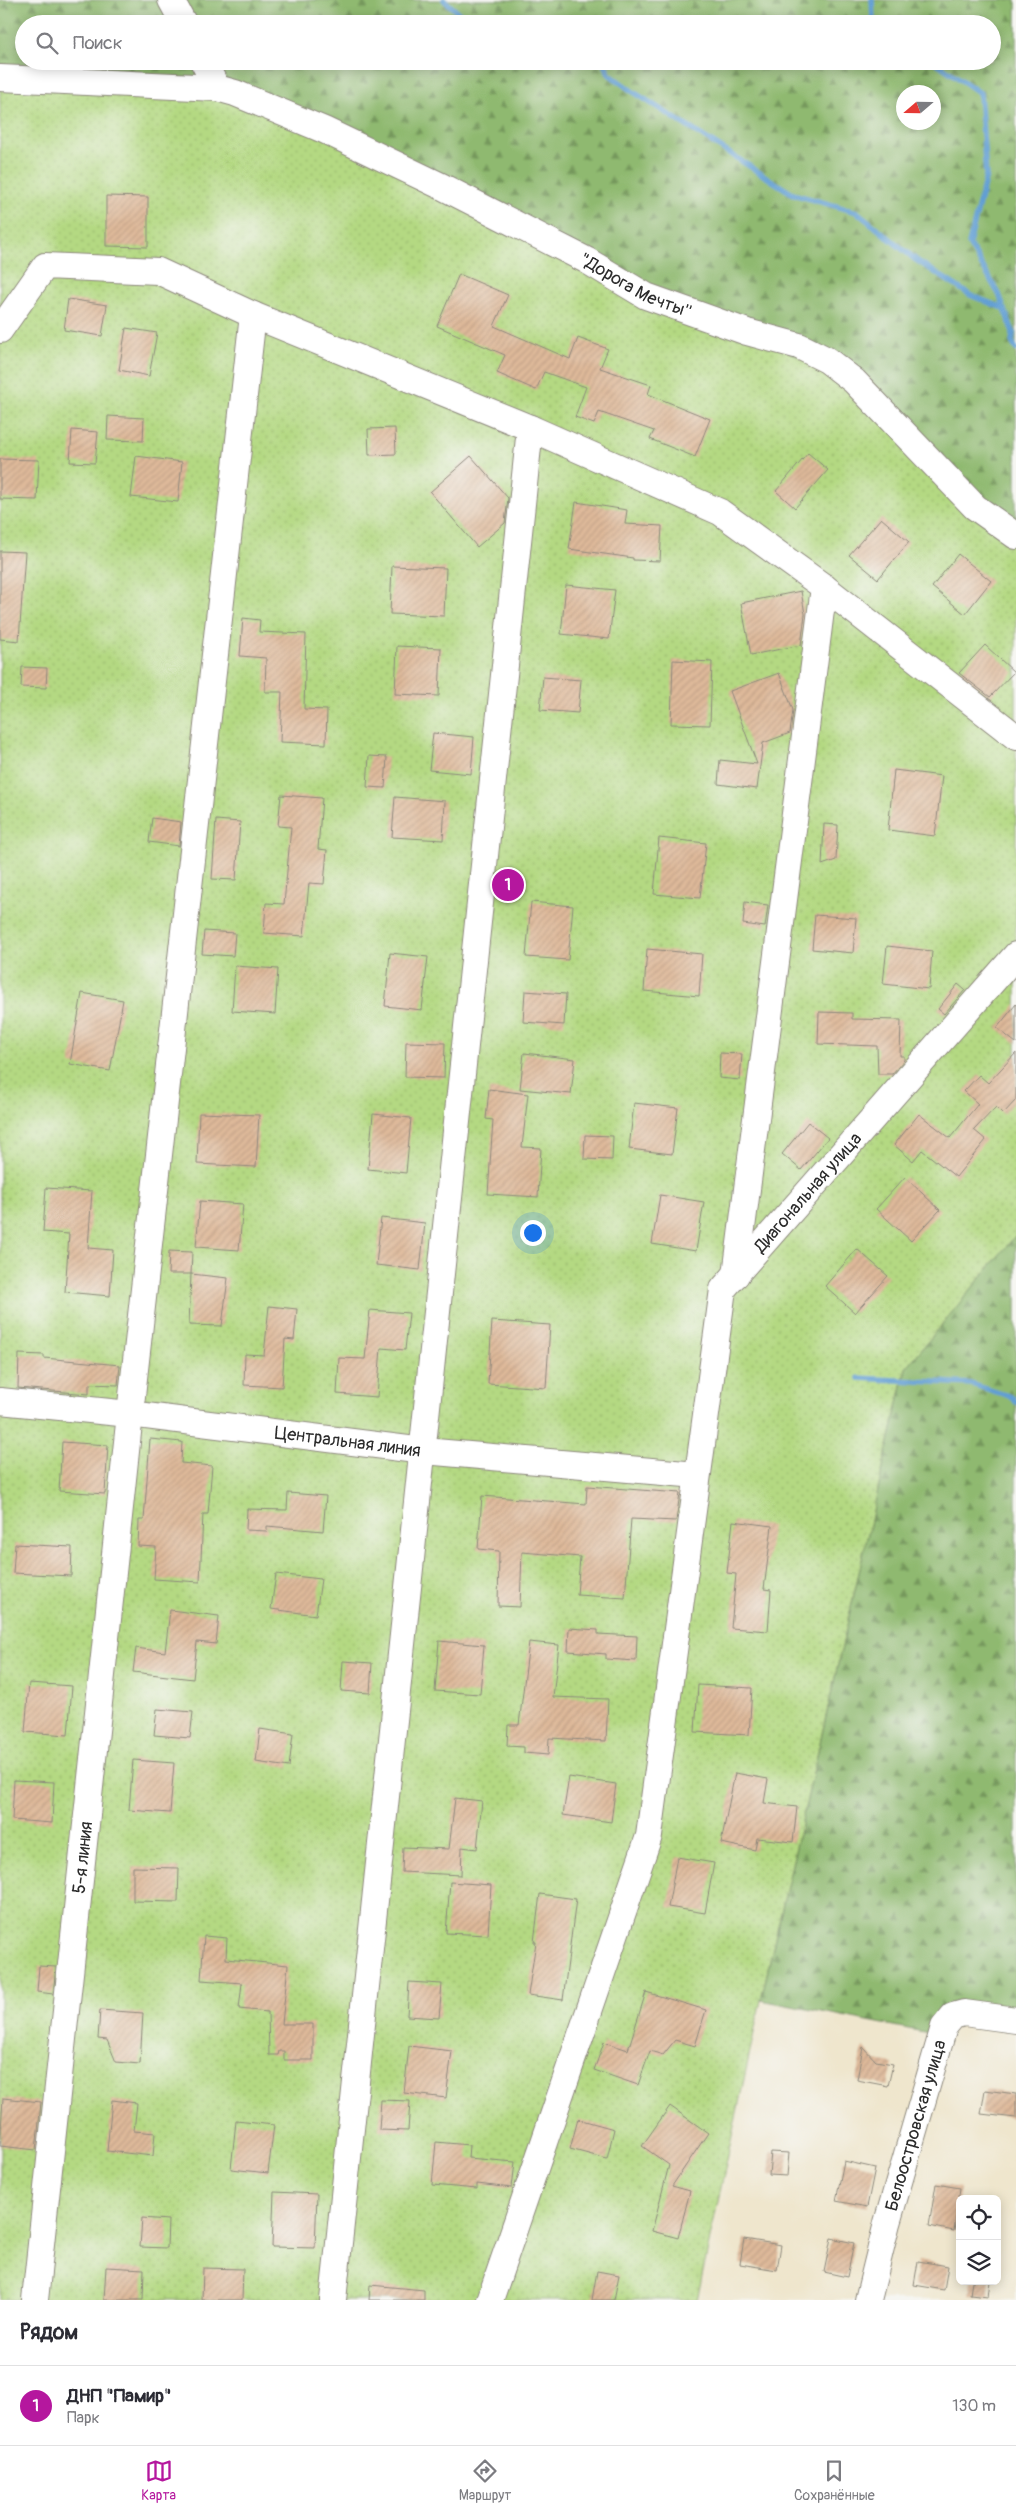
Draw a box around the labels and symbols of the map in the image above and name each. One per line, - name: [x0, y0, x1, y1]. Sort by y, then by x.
- north arrow: [896, 85, 941, 130]
- street label: "Дорога Мечты'': [576, 248, 695, 323]
- pin: 1: [492, 866, 524, 904]
- street label: Диагональная улица: [748, 1128, 867, 1258]
- your location: [520, 1220, 546, 1246]
- street label: Центральная линия: [273, 1421, 422, 1462]
- street label: 5-я линия: [68, 1820, 98, 1895]
- street label: Белоостровская улица: [880, 2037, 952, 2214]

